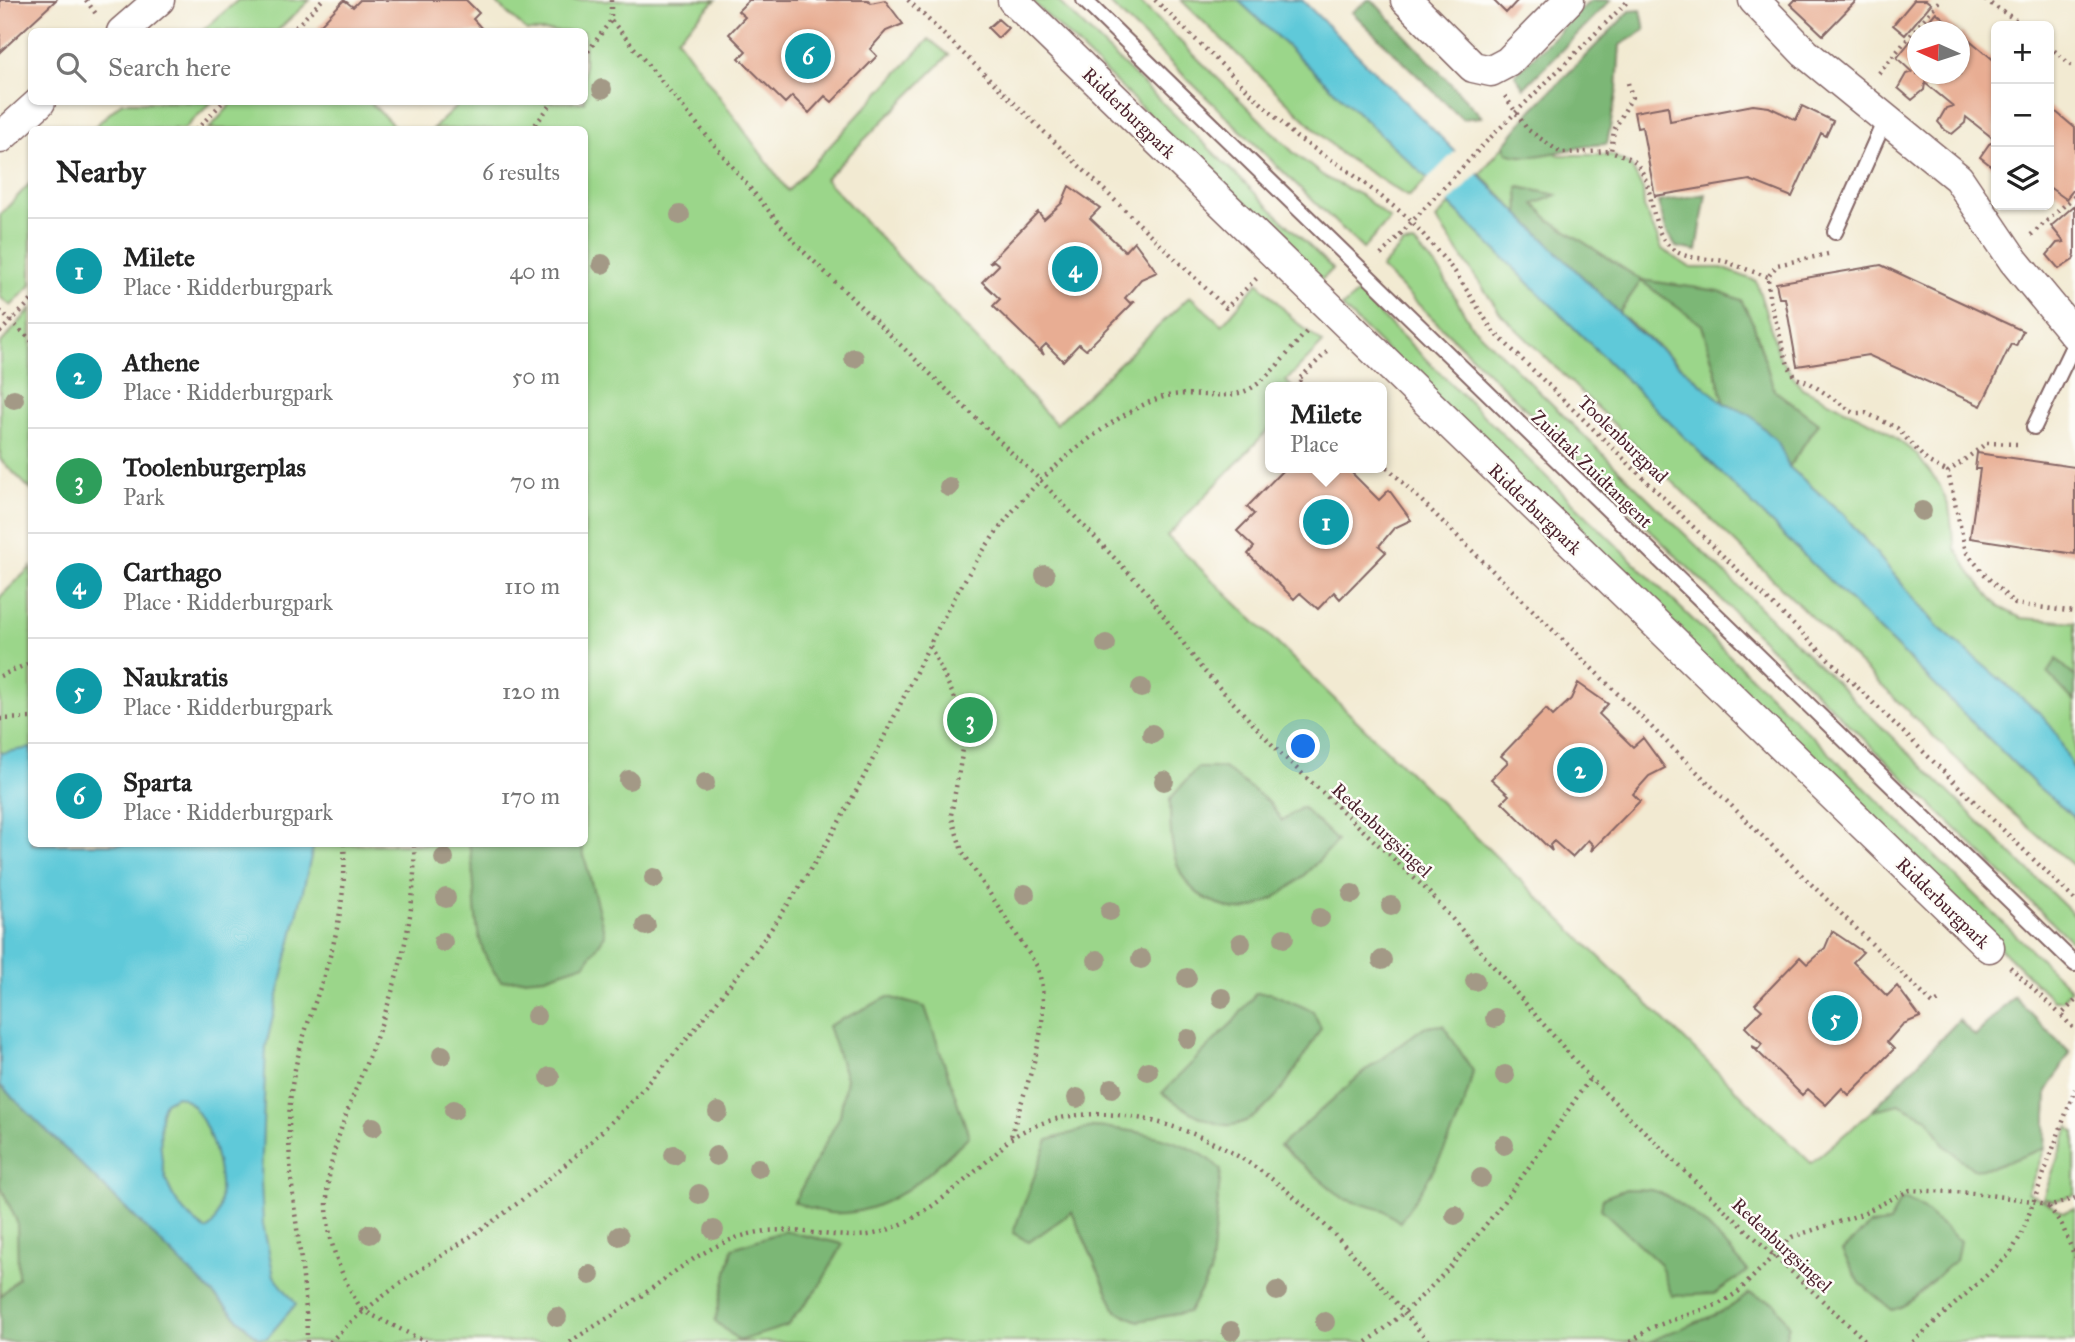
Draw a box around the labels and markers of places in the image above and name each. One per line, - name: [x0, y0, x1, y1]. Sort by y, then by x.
- pin: 6: [785, 30, 831, 82]
- pin: 4: [1052, 243, 1098, 295]
- pin: 1: [1303, 496, 1349, 548]
- pin: 3: [947, 694, 993, 746]
- pin: 2: [1557, 744, 1603, 796]
- pin: 5: [1812, 992, 1858, 1044]

